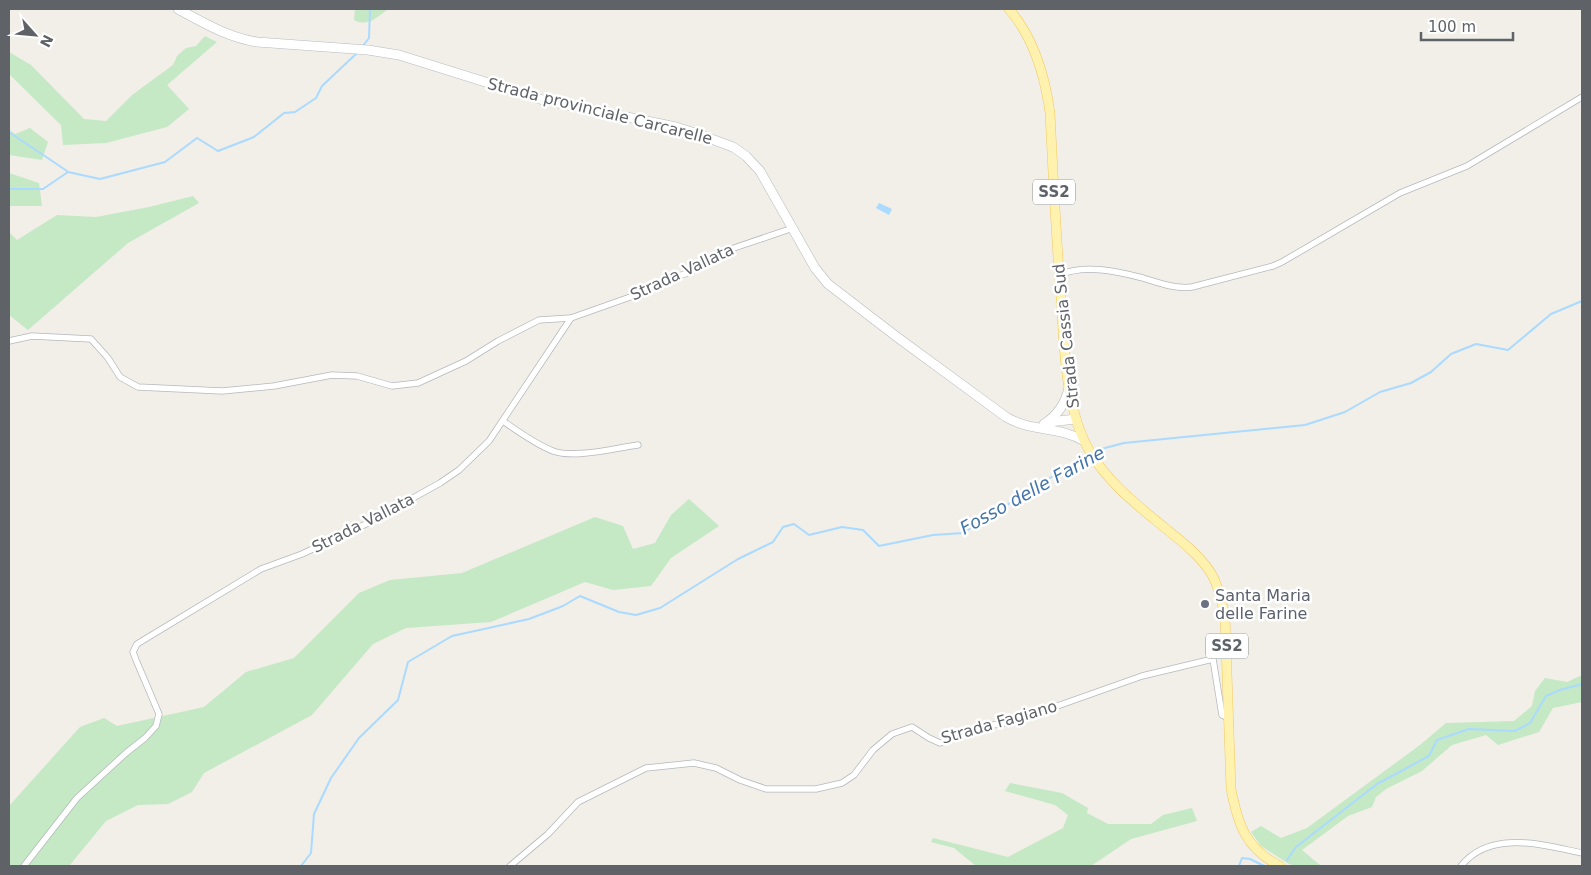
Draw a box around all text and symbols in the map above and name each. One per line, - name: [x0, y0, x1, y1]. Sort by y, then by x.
- north arrow: [10, 10, 60, 60]
- scale bar: [1421, 10, 1514, 42]
- text: 100 m: [1428, 18, 1476, 36]
- text: N: [37, 32, 56, 50]
- street label: Strada provinciale Carcarelle: [486, 74, 714, 148]
- road number: SS2: [1033, 180, 1075, 204]
- street label: Strada Vallata: [627, 240, 737, 304]
- street label: Strada Cassia Sud: [1049, 263, 1083, 409]
- water label: Fosso delle Farine: [956, 441, 1108, 539]
- street label: Strada Vallata: [309, 489, 417, 557]
- place label: Santa Maria delle Farine: [1215, 586, 1311, 623]
- marker: Santa Maria delle Farine: [1199, 598, 1211, 610]
- road number: SS2: [1206, 634, 1248, 658]
- street label: Strada Fagiano: [939, 696, 1059, 748]

